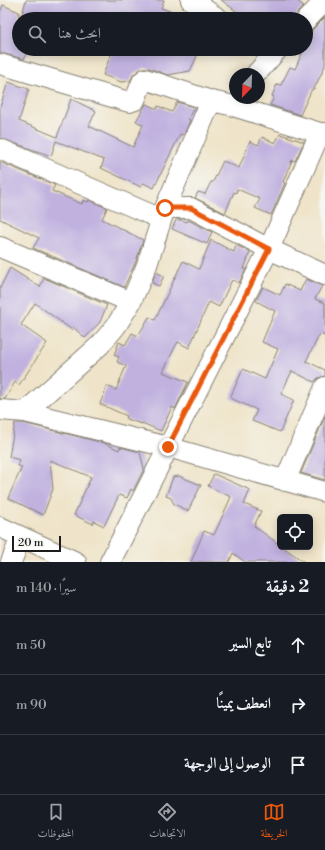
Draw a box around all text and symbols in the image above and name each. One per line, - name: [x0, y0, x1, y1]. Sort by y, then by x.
- search box: [12, 12, 313, 56]
- icon: search: [26, 23, 48, 45]
- text: ابحث هنا: [58, 24, 101, 43]
- north arrow: [229, 68, 265, 104]
- route start: [156, 199, 174, 217]
- route end: [159, 438, 177, 456]
- map controls: [277, 514, 313, 550]
- button: locate: [277, 514, 313, 550]
- scale bar: [12, 534, 61, 553]
- text: 20 m: [18, 536, 43, 550]
- text: 2 دقيقة: [266, 576, 309, 598]
- text: سيرًا · 140 m: [16, 580, 76, 596]
- text: تابع السير: [229, 634, 271, 653]
- icon: ahead: [287, 634, 309, 656]
- text: 50 m: [16, 637, 46, 653]
- text: انعطف يمينًا: [216, 694, 271, 713]
- icon: right: [287, 694, 309, 716]
- text: 90 m: [16, 697, 47, 713]
- text: الوصول إلى الوجهة: [184, 754, 271, 773]
- icon: arrive: [287, 754, 309, 776]
- tab: المحفوظات: [38, 801, 74, 844]
- tab: الاتجاهات: [149, 801, 186, 844]
- tab: الخريطة: [261, 801, 287, 844]

